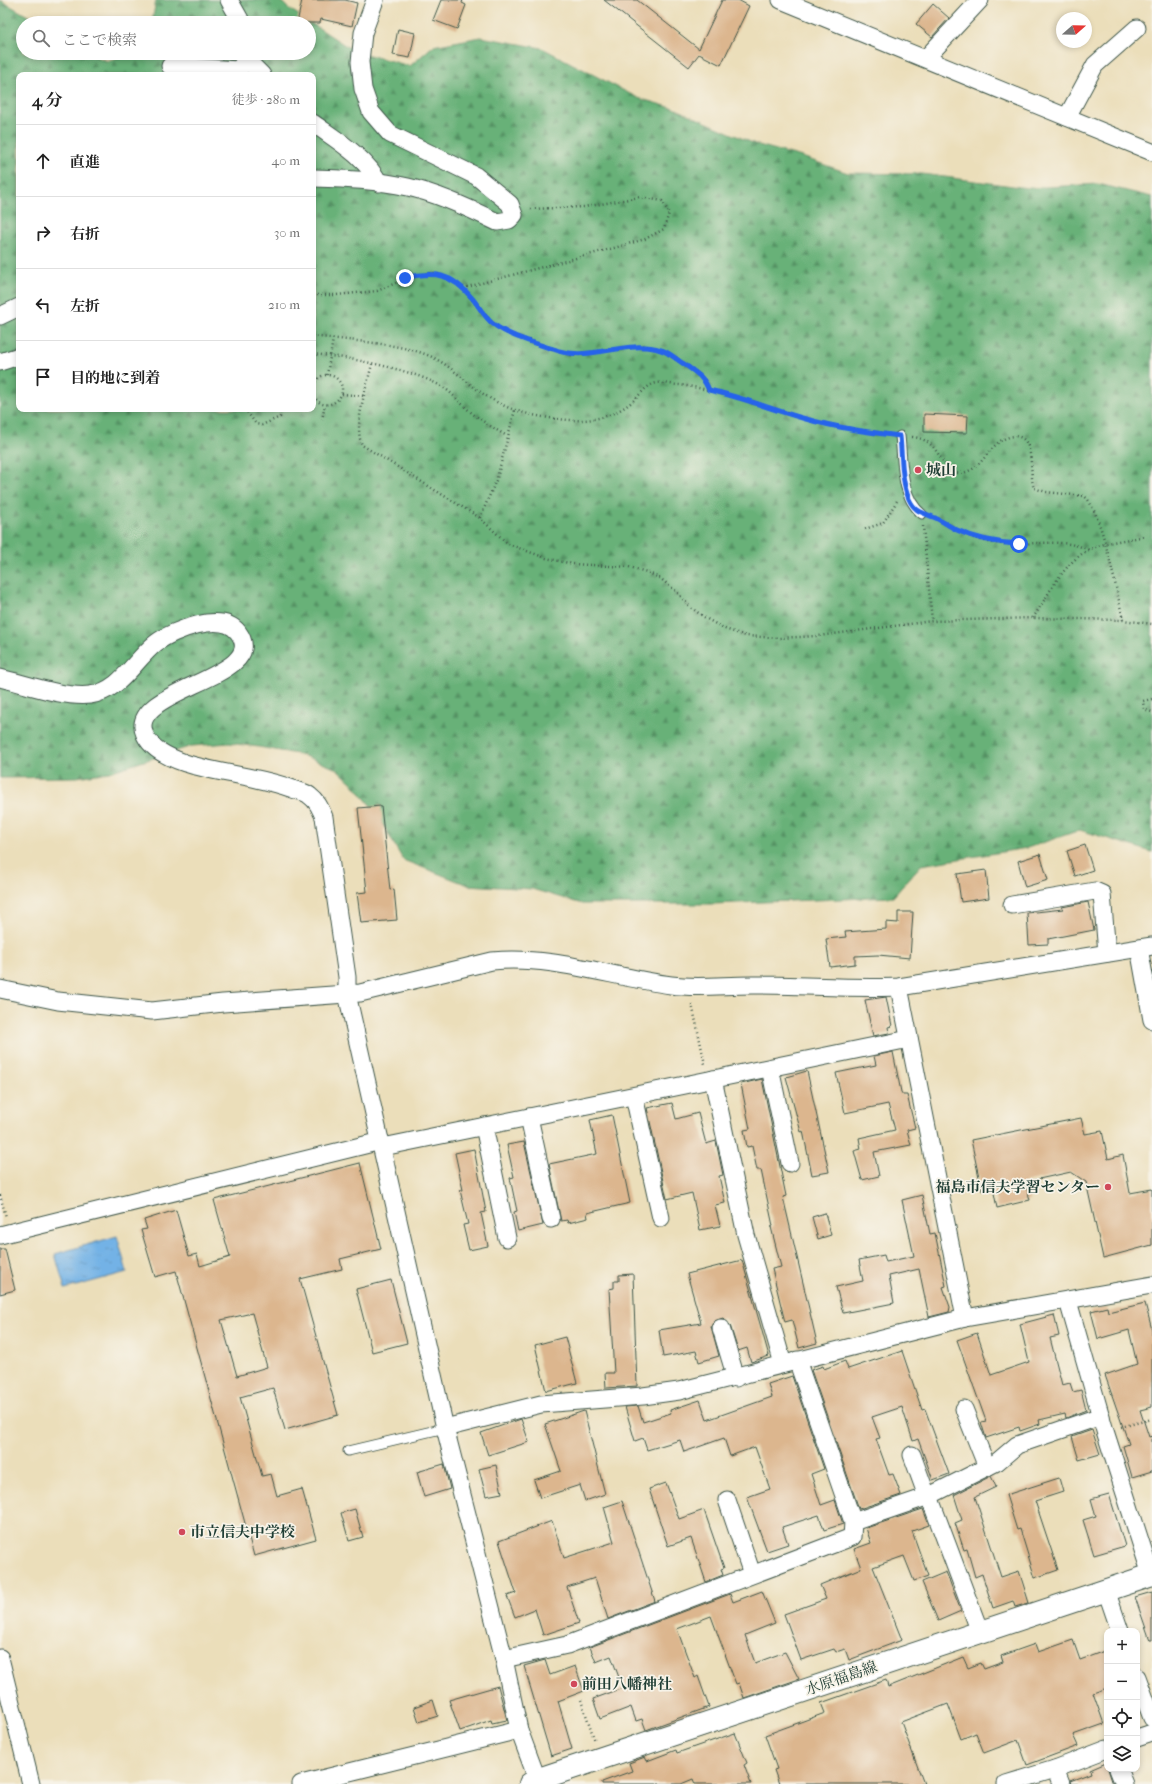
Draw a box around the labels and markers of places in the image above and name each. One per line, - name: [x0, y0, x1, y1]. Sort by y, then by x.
- place label: 城山: [926, 461, 956, 479]
- marker: 城山: [913, 465, 923, 475]
- place label: 福島市信夫学習センター: [936, 1178, 1100, 1196]
- marker: 福島市信夫学習センター: [1103, 1182, 1113, 1192]
- place label: 市立信夫中学校: [190, 1523, 295, 1541]
- marker: 市立信夫中学校: [177, 1527, 187, 1537]
- place label: 前田八幡神社: [582, 1675, 672, 1693]
- marker: 前田八幡神社: [569, 1679, 579, 1689]

